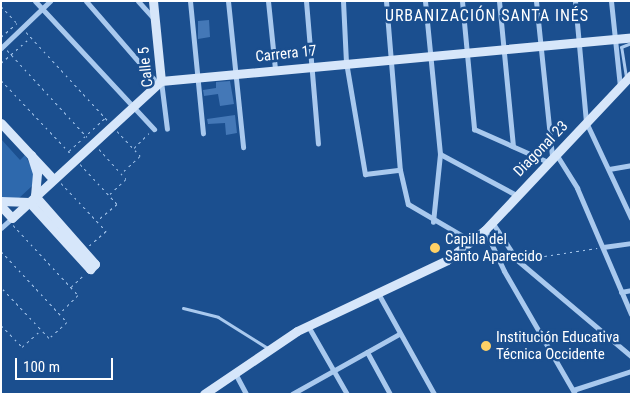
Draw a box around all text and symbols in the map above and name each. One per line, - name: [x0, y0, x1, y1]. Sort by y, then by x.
- district label: URBANIZACIÓN SANTA INÉS: [382, 6, 592, 26]
- street label: Carrera 17: [255, 42, 317, 66]
- street label: Calle 5: [135, 46, 157, 88]
- street label: Diagonal 23: [510, 117, 572, 181]
- place label: Capilla del Santo Aparecido: [445, 230, 543, 265]
- marker: Capilla del Santo Aparecido: [429, 242, 441, 254]
- place label: Institución Educativa Técnica Occidente: [496, 328, 620, 363]
- marker: Institución Educativa Técnica Occidente: [480, 340, 492, 352]
- scale bar: [18, 348, 115, 380]
- text: 100 m: [23, 358, 60, 376]

